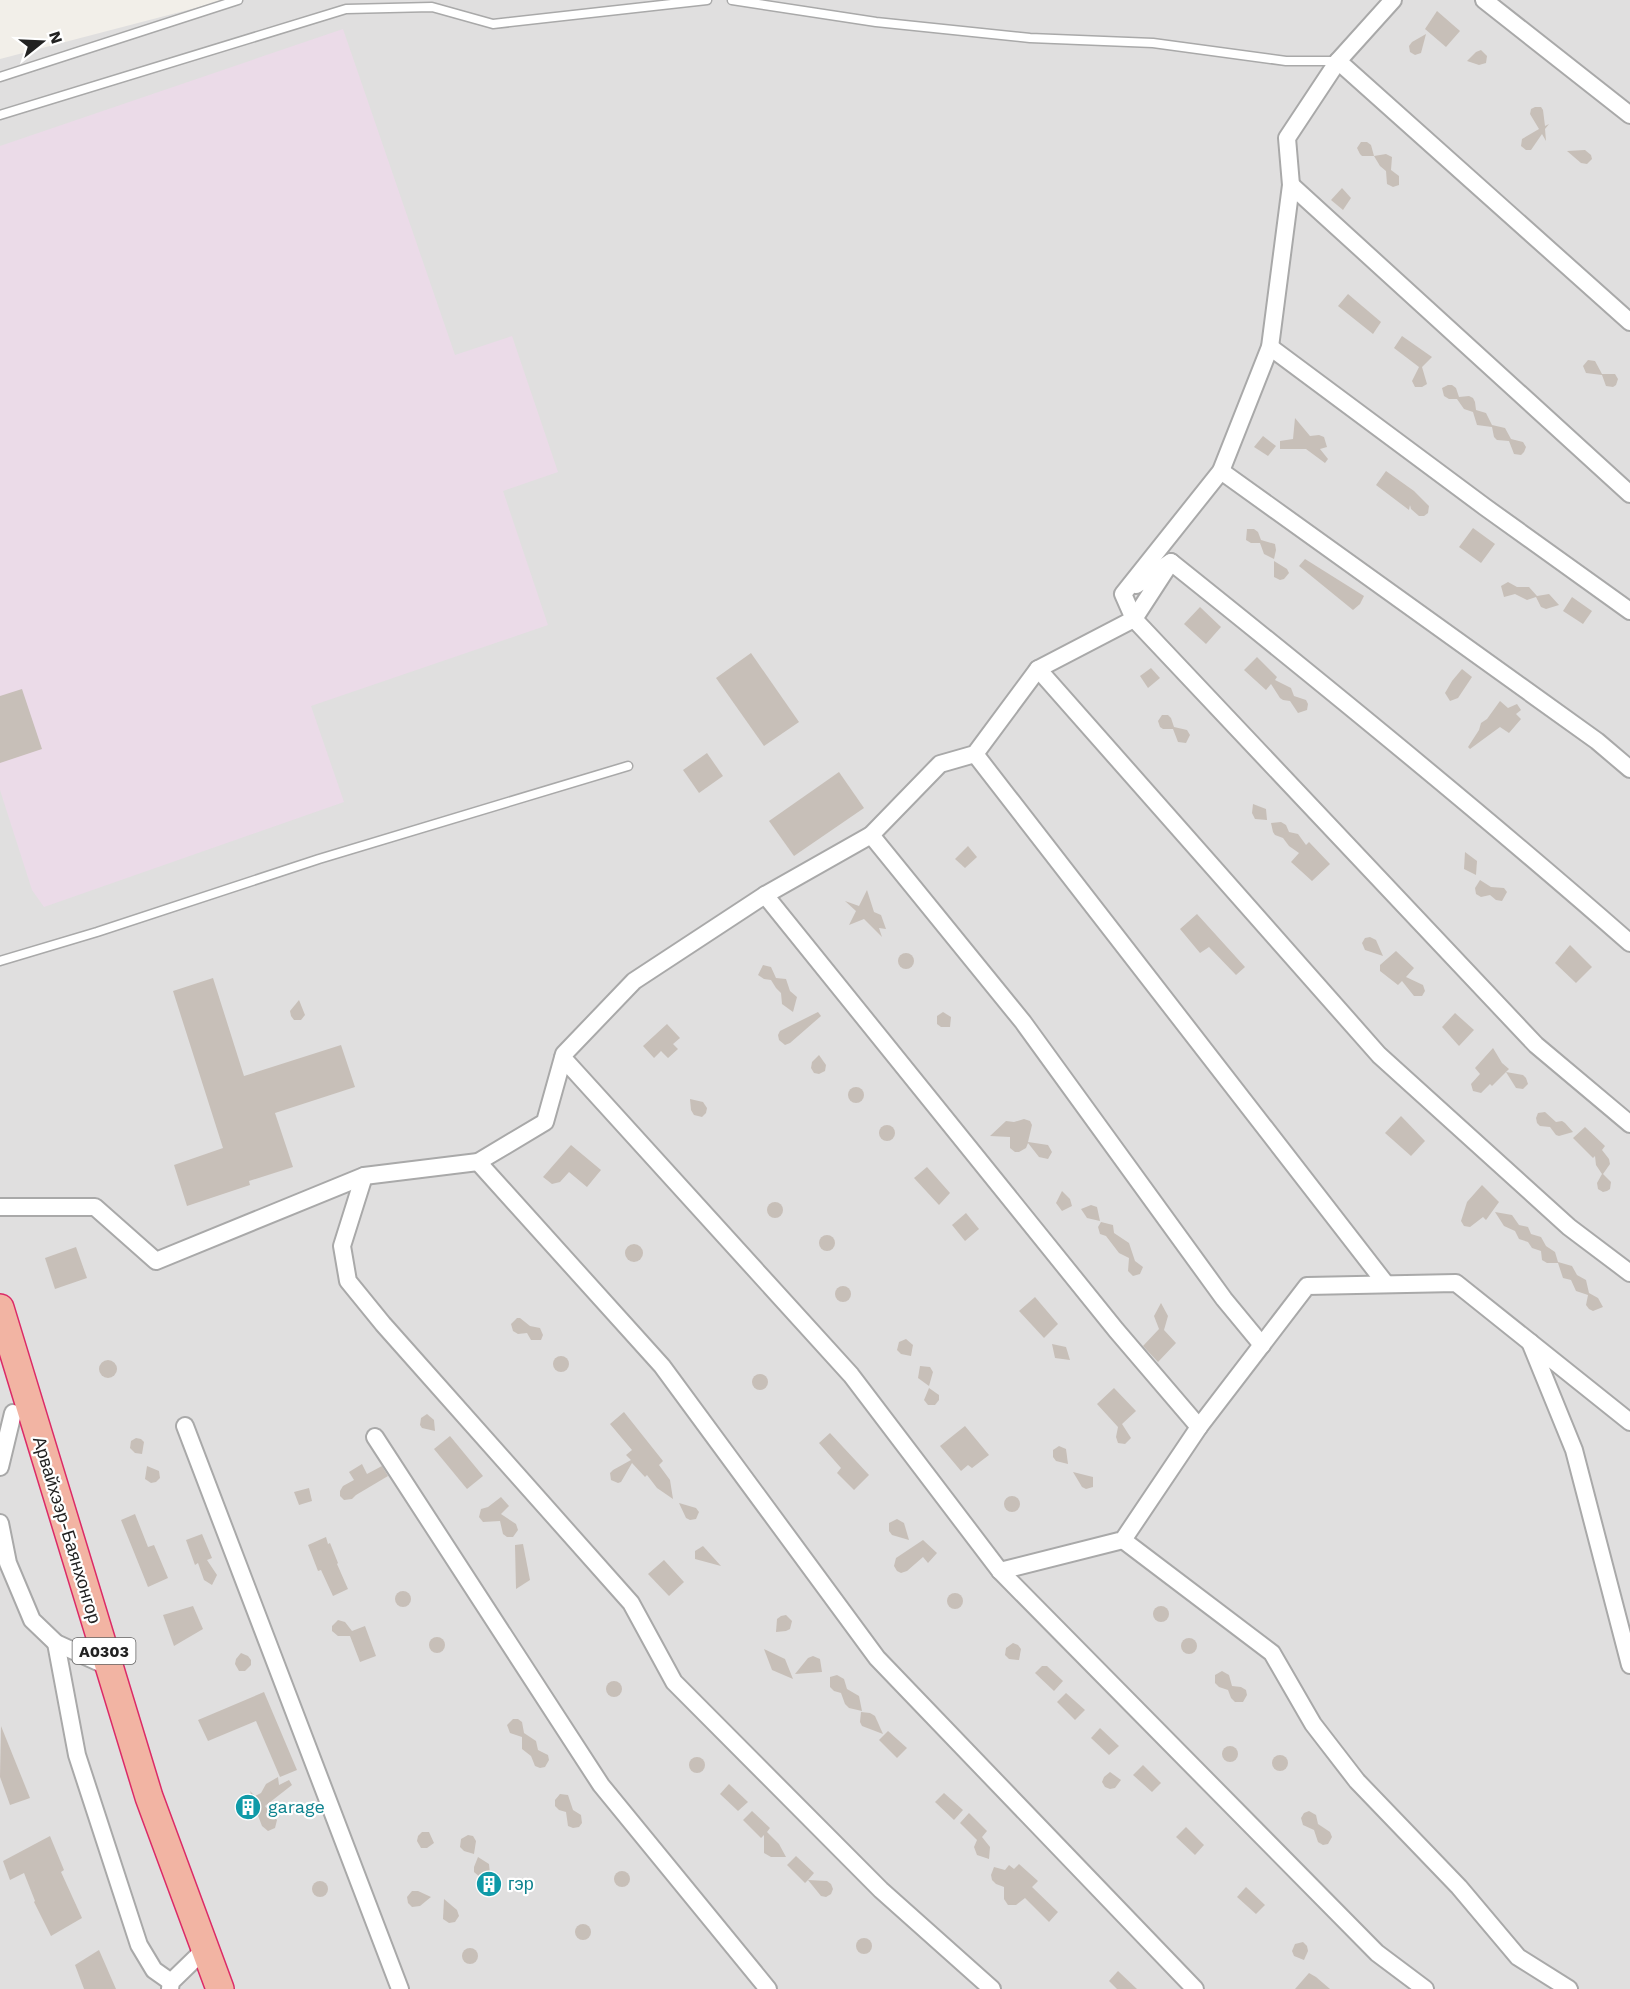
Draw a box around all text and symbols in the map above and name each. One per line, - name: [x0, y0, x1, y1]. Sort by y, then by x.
- north arrow: [12, 12, 72, 72]
- text: N: [45, 29, 67, 46]
- street label: Арвайхээр-Баянхонгор: [29, 1434, 106, 1626]
- road number: A0303: [72, 1638, 136, 1664]
- building icon: garage: [233, 1792, 263, 1822]
- place label: garage: [268, 1796, 325, 1817]
- building icon: гэр: [474, 1869, 504, 1899]
- place label: гэр: [508, 1873, 534, 1894]

